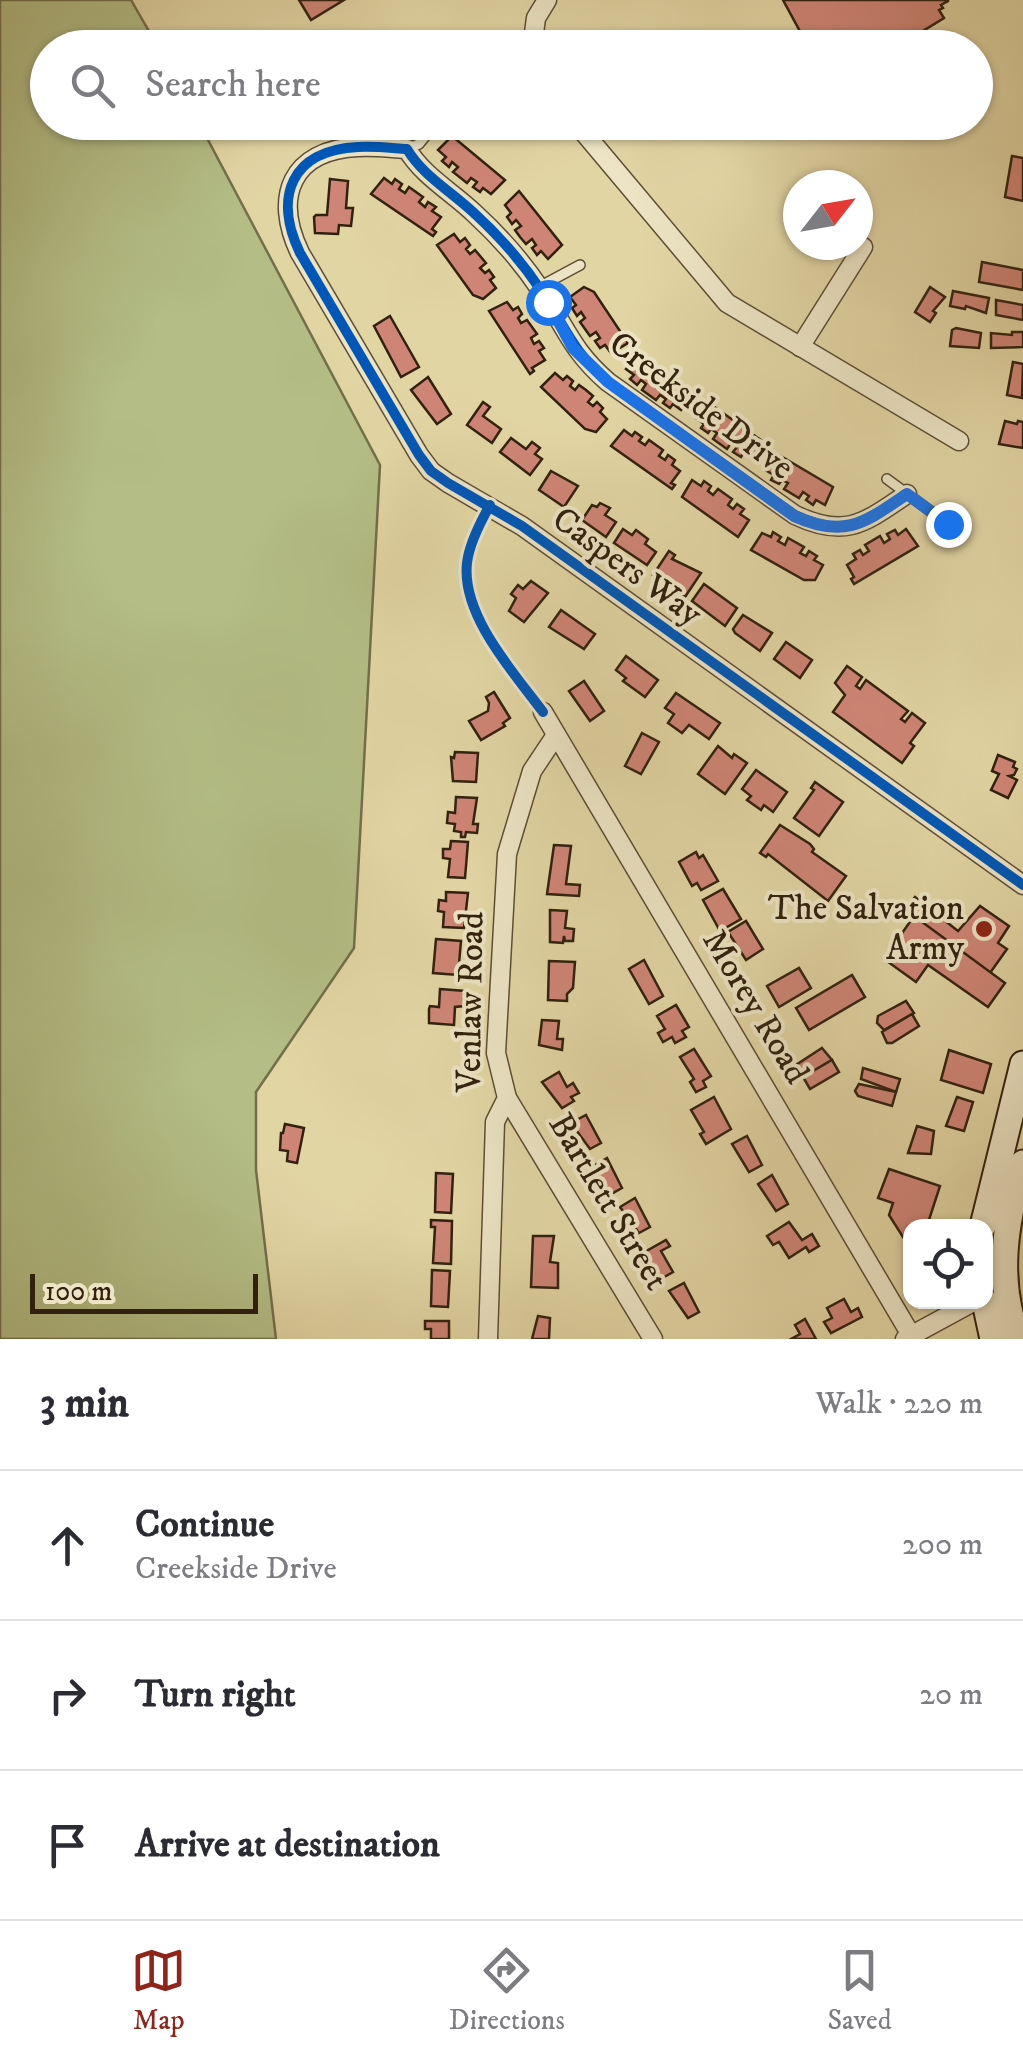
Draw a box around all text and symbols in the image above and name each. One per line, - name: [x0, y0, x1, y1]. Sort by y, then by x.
- search box: [30, 30, 993, 140]
- icon: search: [65, 58, 120, 113]
- text: Search here: [145, 61, 321, 109]
- north arrow: [783, 170, 873, 260]
- route start: [526, 280, 572, 326]
- street label: Creekside Drive: [600, 322, 802, 490]
- street label: Caspers Way: [543, 498, 711, 637]
- route end: [926, 502, 972, 548]
- place label: The Salvation Army: [768, 887, 964, 971]
- street label: Venlaw Road: [447, 911, 495, 1094]
- marker: The Salvation Army: [973, 918, 995, 940]
- street label: Morey Road: [692, 922, 819, 1093]
- street label: Bartlett Street: [538, 1105, 678, 1299]
- map controls: [903, 1219, 993, 1309]
- button: locate: [903, 1219, 993, 1309]
- scale bar: [30, 1269, 258, 1314]
- text: 100 m: [45, 1274, 112, 1309]
- text: 3 min: [40, 1378, 129, 1430]
- text: Walk · 220 m: [816, 1384, 983, 1424]
- text: Continue: [135, 1501, 274, 1549]
- icon: ahead: [40, 1518, 95, 1573]
- text: 200 m: [902, 1525, 983, 1565]
- text: Creekside Drive: [135, 1549, 337, 1589]
- icon: right: [40, 1668, 95, 1723]
- text: Turn right: [135, 1671, 296, 1719]
- text: 20 m: [919, 1675, 983, 1715]
- icon: arrive: [40, 1818, 95, 1873]
- text: Arrive at destination: [135, 1821, 440, 1869]
- tab: Map: [131, 1943, 186, 2038]
- tab: Directions: [449, 1943, 565, 2038]
- tab: Saved: [827, 1943, 892, 2038]

